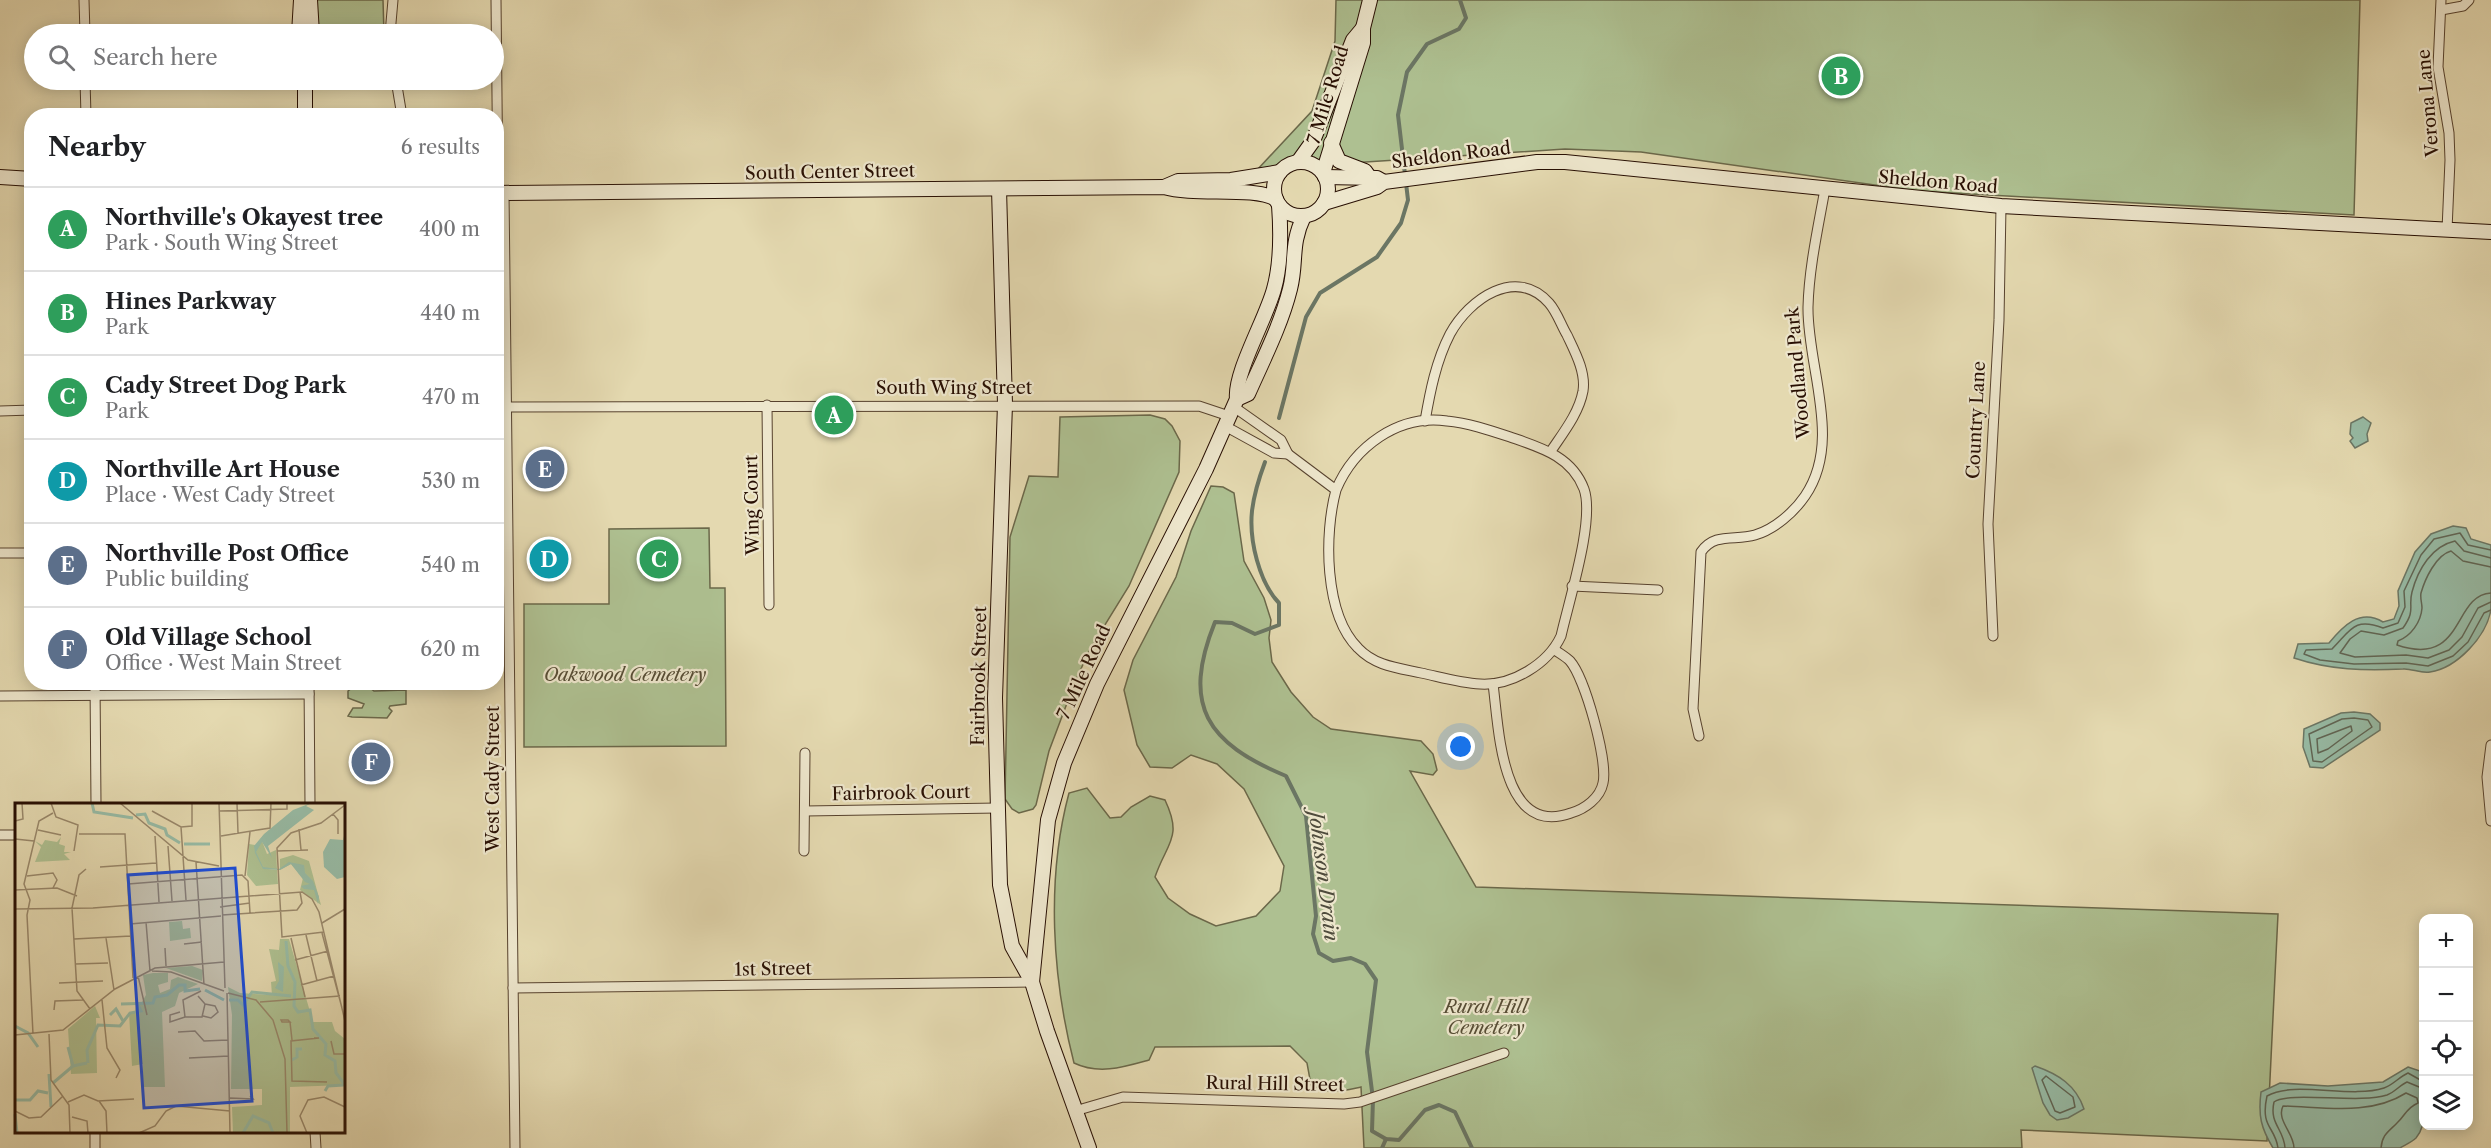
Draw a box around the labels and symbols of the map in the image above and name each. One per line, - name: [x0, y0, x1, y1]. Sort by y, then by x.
- street label: 7 Mile Road: [1303, 43, 1353, 147]
- street label: Verona Lane: [2412, 48, 2444, 159]
- pin: B: [1822, 54, 1860, 98]
- street label: Sheldon Road: [1390, 137, 1512, 173]
- street label: South Center Street: [745, 160, 916, 184]
- street label: Sheldon Road: [1877, 166, 1999, 198]
- street label: Woodland Park: [1781, 305, 1815, 441]
- street label: Country Lane: [1962, 360, 1990, 480]
- street label: South Wing Street: [876, 377, 1033, 399]
- pin: A: [814, 392, 854, 438]
- pin: E: [526, 446, 564, 492]
- street label: Wing Court: [740, 454, 764, 557]
- pin: D: [530, 536, 568, 582]
- pin: C: [640, 536, 678, 582]
- street label: Fairbrook Street: [967, 605, 991, 746]
- street label: 7 Mile Road: [1052, 621, 1116, 723]
- park label: Oakwood Cemetery: [544, 664, 706, 686]
- street label: West Cady Street: [482, 705, 504, 853]
- your location: [1446, 732, 1475, 761]
- pin: F: [352, 740, 391, 784]
- street label: Fairbrook Court: [831, 781, 971, 805]
- inset map: [15, 803, 345, 1133]
- water label: Johnson Drain: [1303, 803, 1344, 943]
- street label: 1st Street: [734, 957, 813, 981]
- park label: Rural Hill Cemetery: [1442, 996, 1530, 1039]
- street label: Rural Hill Street: [1205, 1072, 1345, 1096]

